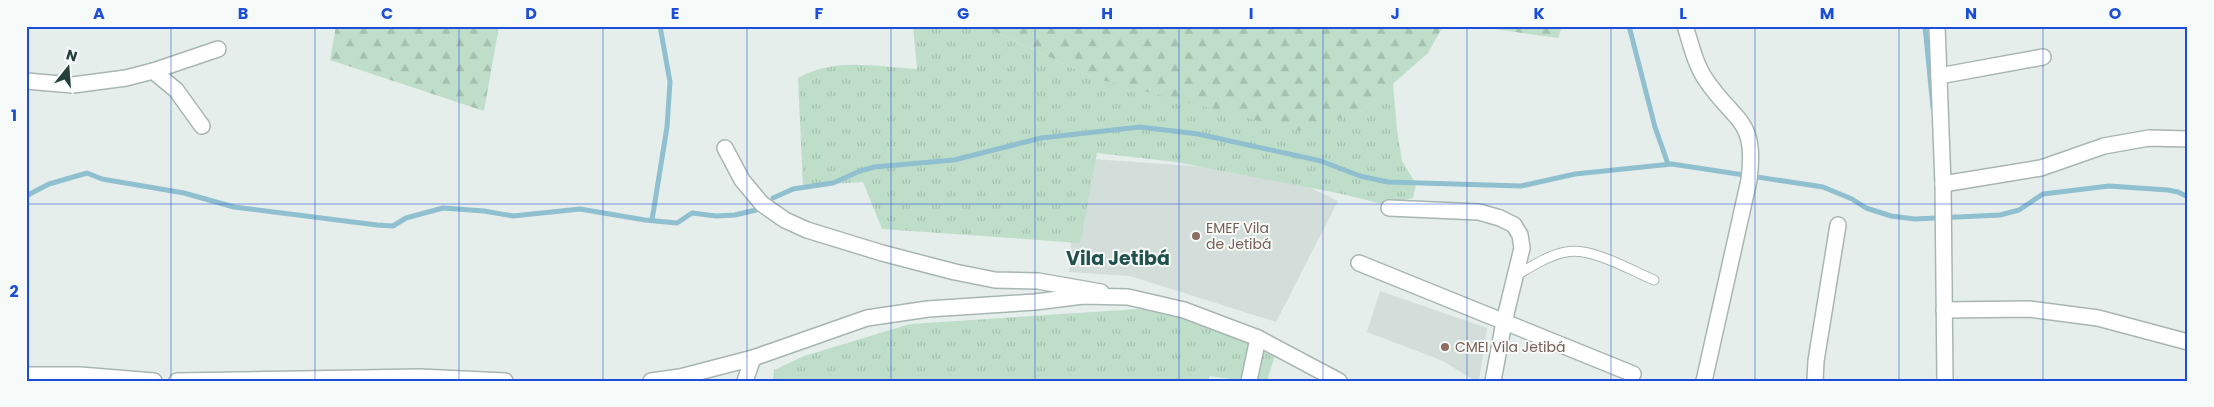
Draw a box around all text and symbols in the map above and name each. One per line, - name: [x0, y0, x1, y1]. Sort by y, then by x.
- text: A: [93, 2, 105, 25]
- text: B: [238, 2, 248, 25]
- text: C: [381, 2, 393, 25]
- text: D: [525, 2, 537, 25]
- text: E: [671, 2, 679, 25]
- text: F: [815, 2, 824, 25]
- text: G: [957, 2, 969, 25]
- text: H: [1101, 2, 1113, 25]
- text: I: [1249, 2, 1253, 25]
- text: J: [1390, 2, 1400, 25]
- text: K: [1533, 2, 1545, 25]
- text: L: [1679, 2, 1687, 25]
- text: M: [1820, 2, 1834, 25]
- text: N: [1965, 2, 1977, 25]
- text: O: [2109, 2, 2122, 25]
- north arrow: [42, 42, 92, 92]
- text: N: [64, 44, 80, 67]
- text: 1: [11, 104, 17, 127]
- place label: EMEF Vila de Jetibá: [1206, 218, 1271, 254]
- marker: EMEF Vila de Jetibá: [1190, 230, 1202, 242]
- district label: Vila Jetibá: [1066, 245, 1170, 272]
- text: 2: [9, 280, 19, 303]
- place label: CMEI Vila Jetibá: [1455, 337, 1565, 357]
- marker: CMEI Vila Jetibá: [1439, 341, 1451, 353]

